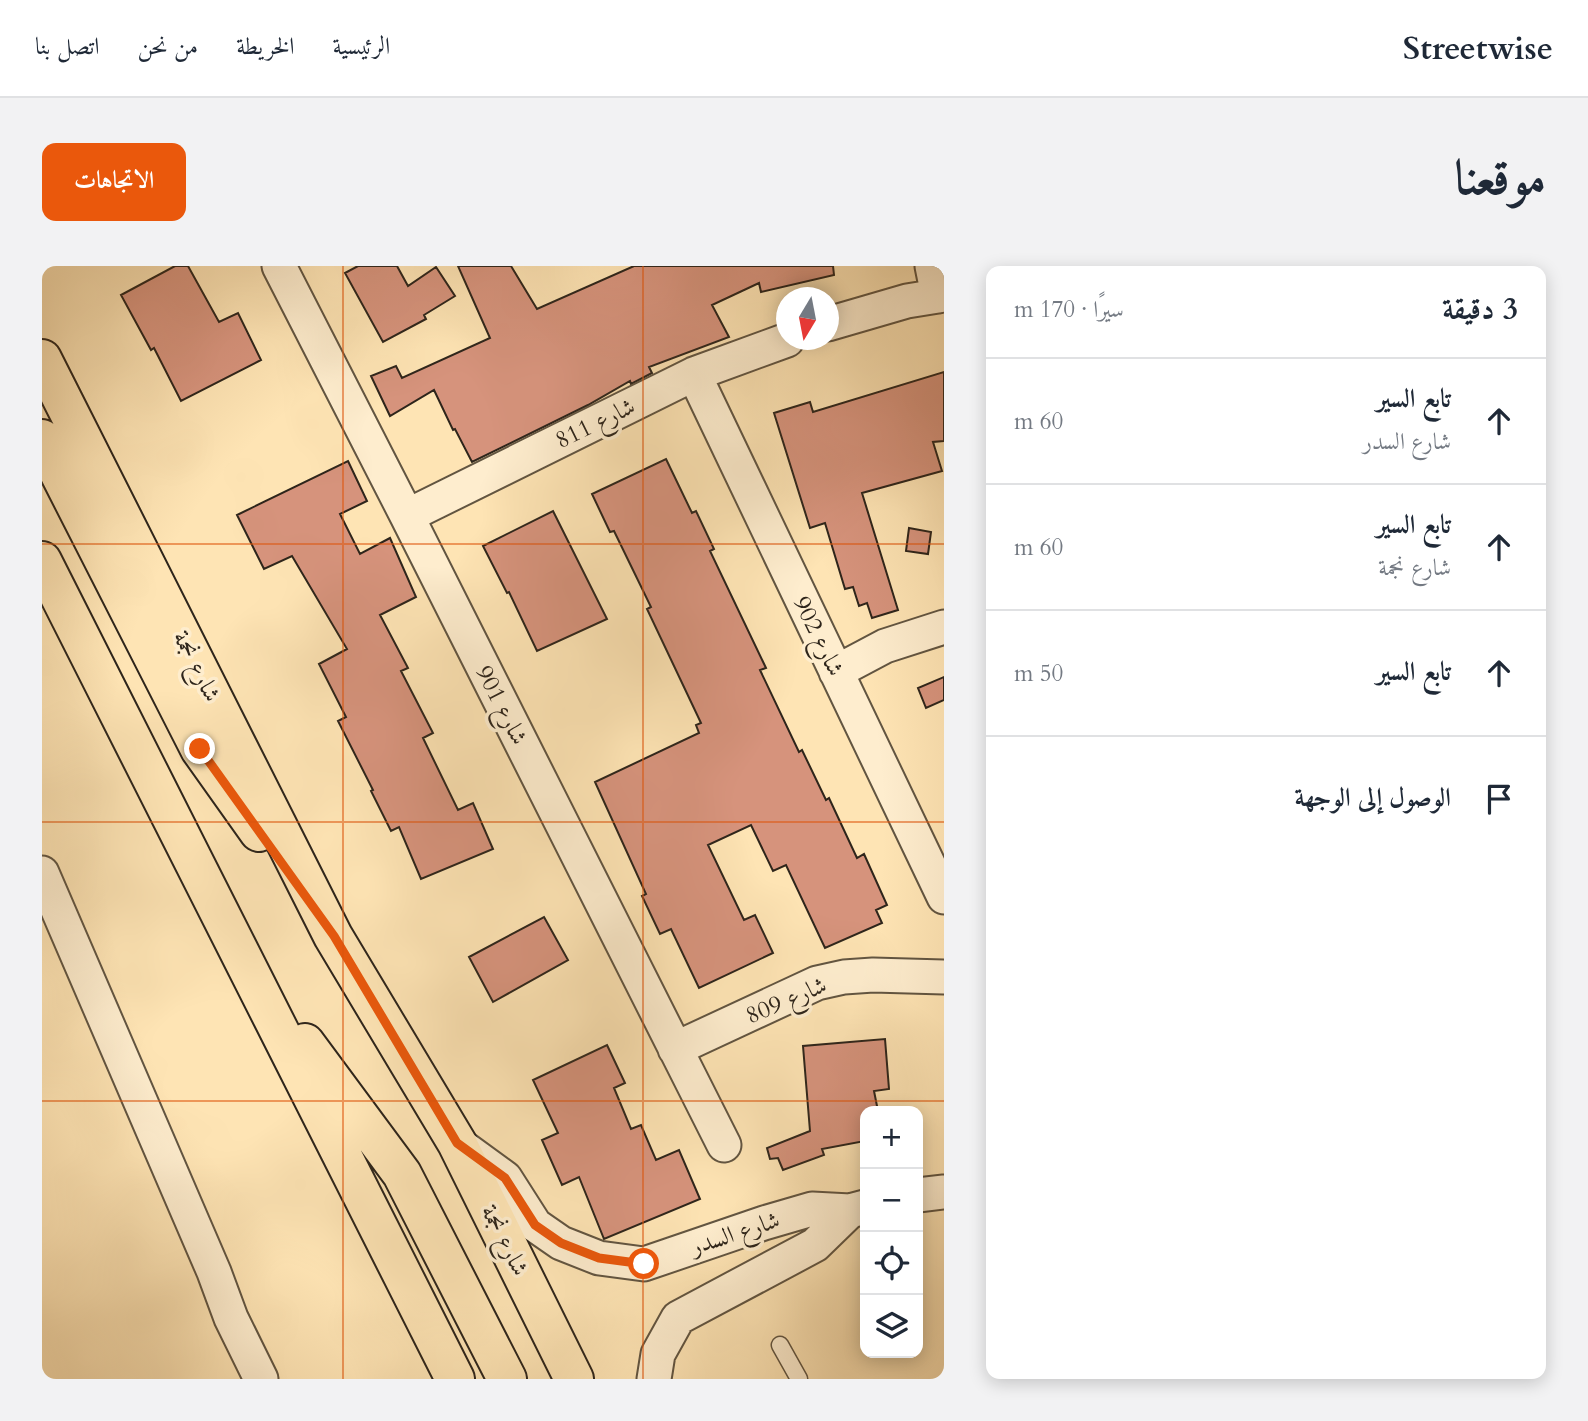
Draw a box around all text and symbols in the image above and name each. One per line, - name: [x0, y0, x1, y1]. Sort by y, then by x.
- text: Streetwise: [1403, 26, 1553, 71]
- text: اتصل بنا: [35, 30, 99, 63]
- text: من نحن: [137, 30, 198, 63]
- text: الخريطة: [236, 30, 295, 63]
- text: الرئيسية: [333, 30, 390, 63]
- button: الاتجاهات: [42, 143, 186, 221]
- text: موقعنا: [1454, 145, 1546, 212]
- north arrow: [776, 287, 839, 350]
- text: 3 دقيقة: [1442, 289, 1518, 330]
- text: سيرًا · 170 m: [1014, 294, 1124, 325]
- text: تابع السير: [1376, 381, 1451, 416]
- street label: شارع 811: [550, 390, 642, 460]
- icon: ahead: [1480, 402, 1518, 440]
- text: 60 m: [1014, 406, 1063, 437]
- text: شارع السدر: [1363, 426, 1451, 457]
- text: تابع السير: [1376, 507, 1451, 542]
- icon: ahead: [1480, 528, 1518, 566]
- text: 60 m: [1014, 532, 1063, 563]
- text: شارع نجمة: [1378, 552, 1451, 583]
- street label: شارع 902: [782, 591, 852, 683]
- street label: شارع نجمة: [162, 625, 228, 709]
- text: تابع السير: [1376, 654, 1451, 689]
- icon: ahead: [1480, 654, 1518, 692]
- text: 50 m: [1014, 658, 1063, 689]
- street label: شارع 901: [465, 660, 536, 752]
- route end: [184, 733, 215, 764]
- text: الوصول إلى الوجهة: [1295, 780, 1451, 815]
- icon: arrive: [1480, 780, 1518, 818]
- street label: شارع 809: [741, 969, 833, 1035]
- map controls: [860, 1106, 923, 1358]
- button: +: [860, 1106, 923, 1169]
- button: −: [860, 1169, 923, 1232]
- street label: شارع نجمة: [470, 1199, 536, 1283]
- street label: شارع السدر: [684, 1204, 785, 1267]
- button: locate: [860, 1232, 923, 1295]
- route start: [628, 1248, 659, 1279]
- button: layers: [860, 1295, 923, 1358]

